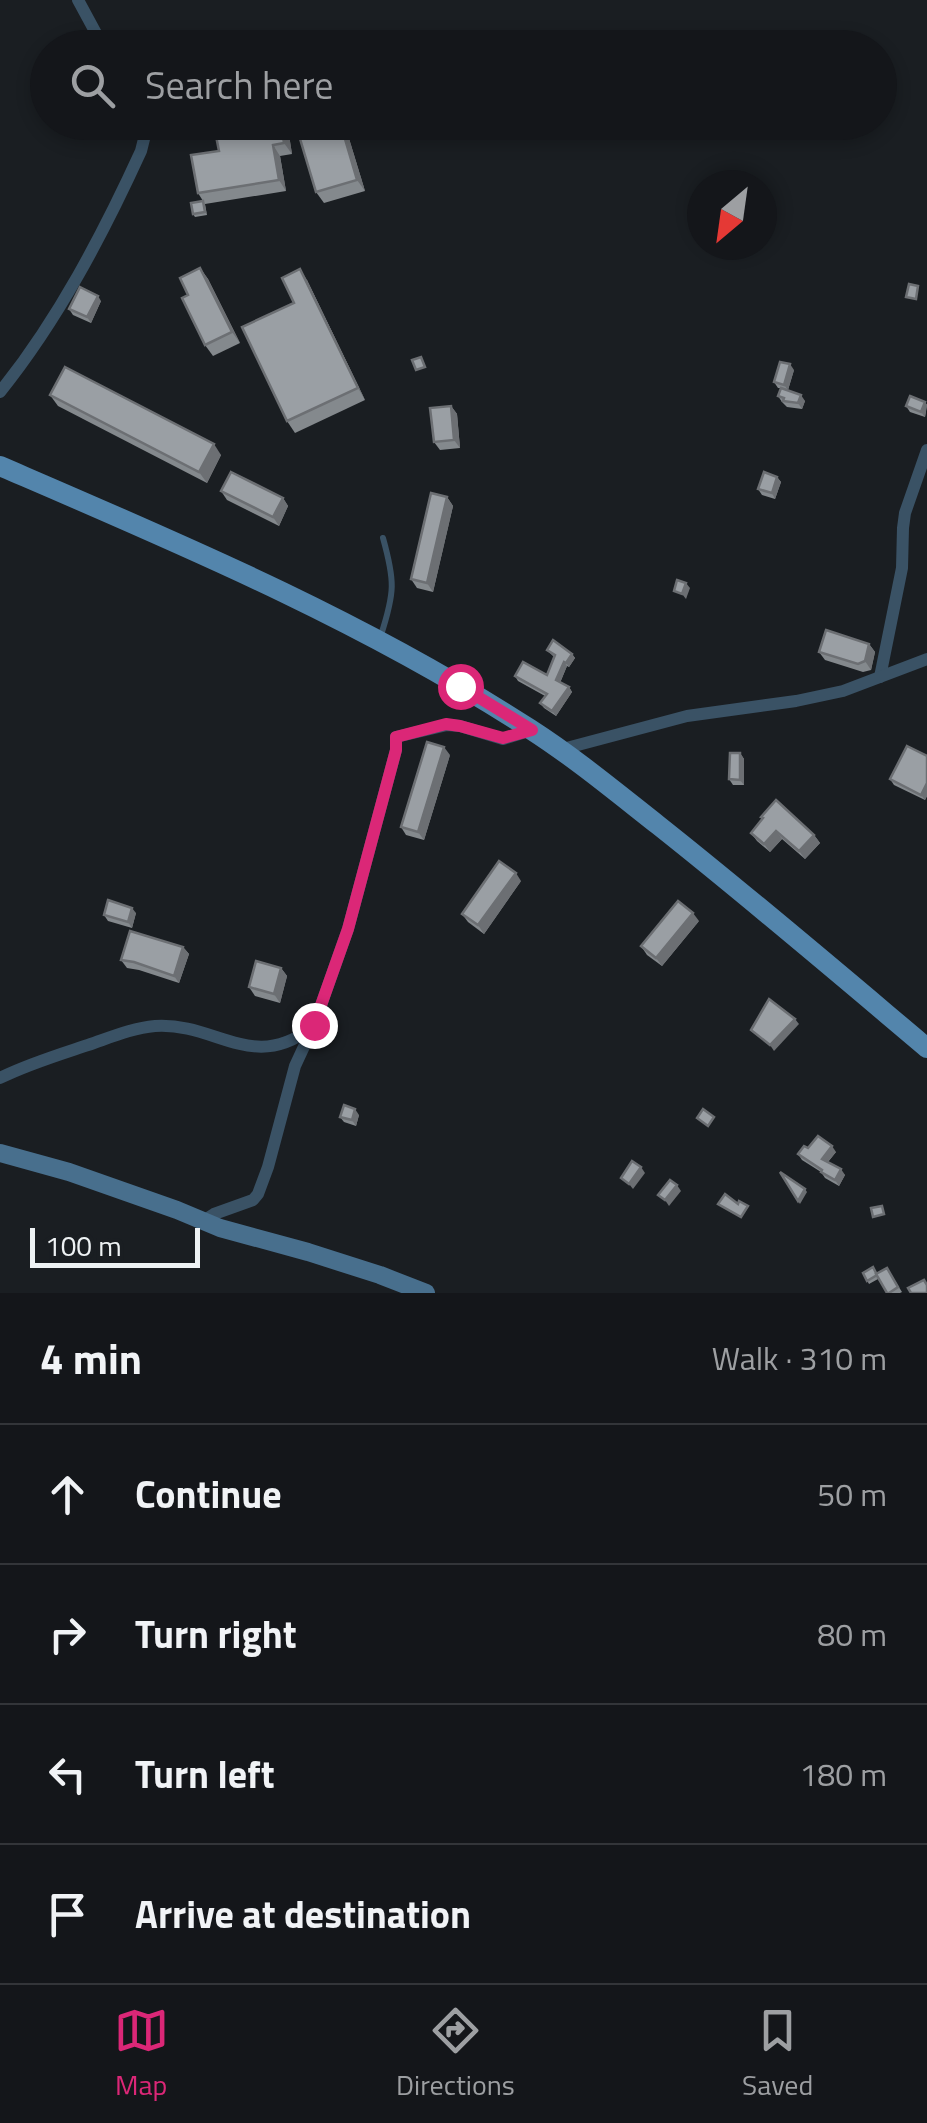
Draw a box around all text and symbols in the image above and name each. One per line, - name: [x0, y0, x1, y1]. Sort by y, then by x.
- search box: [30, 30, 897, 140]
- text: Search here: [145, 56, 333, 114]
- icon: search: [65, 58, 120, 113]
- north arrow: [687, 170, 777, 260]
- route start: [438, 664, 484, 710]
- route end: [292, 1003, 338, 1049]
- scale bar: [30, 1223, 200, 1268]
- text: 100 m: [45, 1224, 122, 1267]
- text: 4 min: [40, 1326, 142, 1390]
- text: Walk · 310 m: [712, 1334, 887, 1382]
- text: Continue: [135, 1465, 282, 1523]
- icon: ahead: [40, 1467, 95, 1522]
- text: 50 m: [817, 1470, 887, 1518]
- text: Turn right: [135, 1605, 297, 1663]
- icon: right: [40, 1607, 95, 1662]
- text: 80 m: [817, 1610, 887, 1658]
- text: Turn left: [135, 1745, 275, 1803]
- icon: left: [40, 1747, 95, 1802]
- text: 180 m: [799, 1750, 887, 1798]
- text: Arrive at destination: [135, 1885, 471, 1943]
- icon: arrive: [40, 1887, 95, 1942]
- tab: Map: [114, 2003, 169, 2106]
- tab: Directions: [396, 2003, 515, 2106]
- tab: Saved: [742, 2003, 813, 2106]

